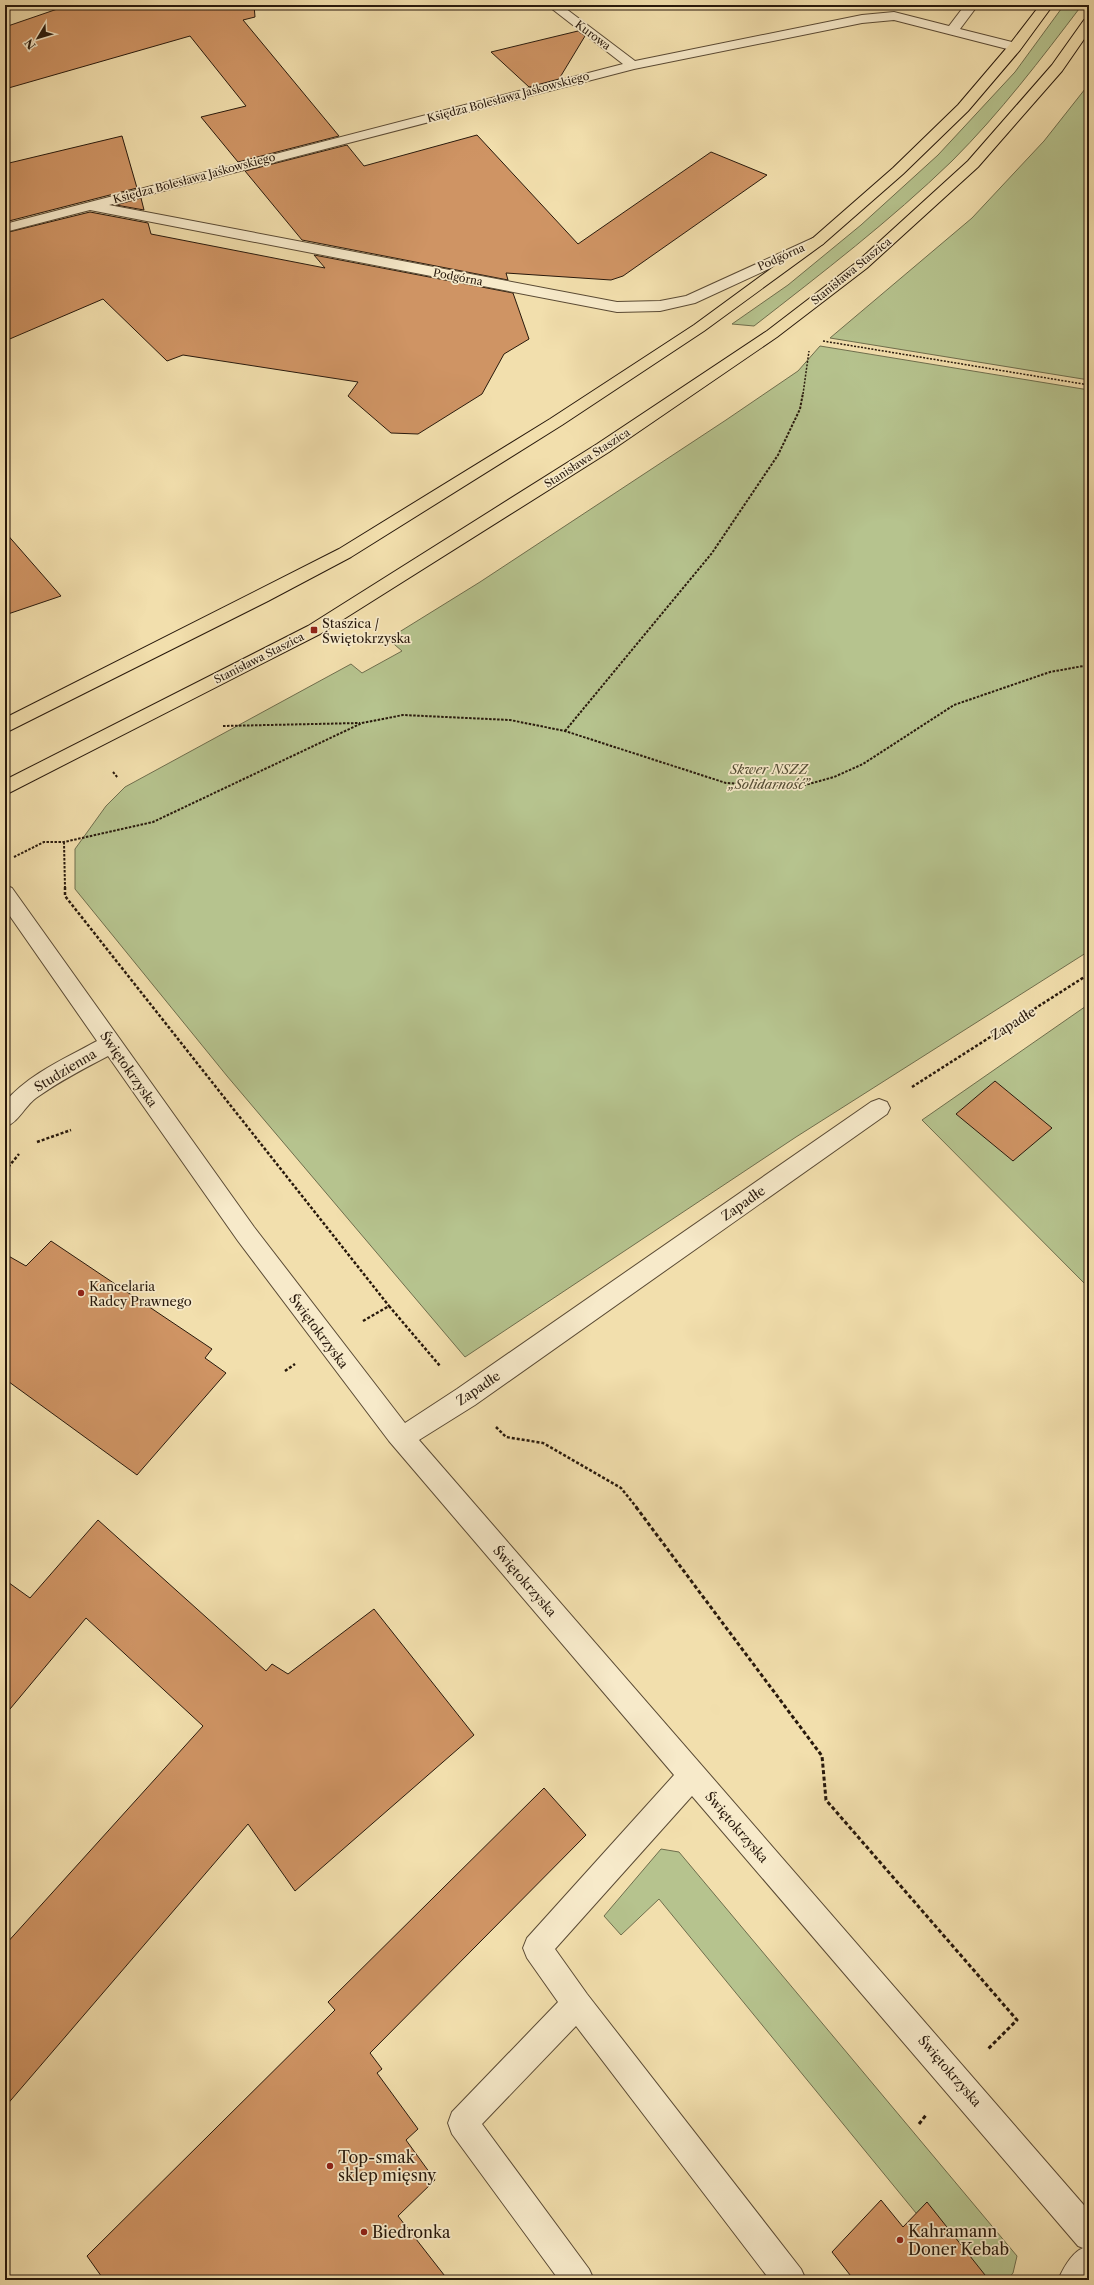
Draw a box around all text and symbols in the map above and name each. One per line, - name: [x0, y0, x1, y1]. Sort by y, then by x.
- street label: Kurowa: [572, 17, 614, 53]
- north arrow: [18, 18, 58, 58]
- text: N: [21, 36, 39, 52]
- street label: Księdza Bolesława Jaśkowskiego: [425, 69, 591, 125]
- street label: Księdza Bolesława Jaśkowskiego: [111, 150, 277, 206]
- street label: Stanisława Staszica: [808, 234, 894, 308]
- street label: Podgórna: [755, 240, 807, 274]
- street label: Podgórna: [432, 265, 484, 289]
- street label: Stanisława Staszica: [542, 425, 633, 491]
- place label: Staszica / Świętokrzyska: [322, 615, 411, 646]
- marker: Staszica / Świętokrzyska: [309, 625, 319, 635]
- street label: Stanisława Staszica: [212, 629, 307, 687]
- park label: Skwer NSZZ „Solidarność”: [727, 761, 811, 792]
- street label: Zapadłe: [988, 1003, 1038, 1043]
- street label: Świętokrzyska: [97, 1028, 161, 1110]
- street label: Studzienna: [31, 1045, 99, 1095]
- street label: Zapadłe: [718, 1182, 768, 1224]
- place label: Kancelaria Radcy Prawnego: [89, 1278, 192, 1309]
- marker: Kancelaria Radcy Prawnego: [76, 1288, 86, 1298]
- street label: Świętokrzyska: [286, 1291, 352, 1371]
- street label: Zapadłe: [453, 1367, 503, 1409]
- street label: Świętokrzyska: [490, 1542, 560, 1620]
- street label: Świętokrzyska: [702, 1788, 772, 1866]
- street label: Świętokrzyska: [915, 2032, 985, 2110]
- place label: Top-smak sklep mięsny: [338, 2147, 437, 2185]
- marker: Top-smak sklep mięsny: [325, 2161, 335, 2171]
- place label: Kahramann Doner Kebab: [908, 2221, 1009, 2259]
- place label: Biedronka: [372, 2222, 451, 2242]
- marker: Biedronka: [359, 2227, 369, 2237]
- marker: Kahramann Doner Kebab: [895, 2235, 905, 2245]

